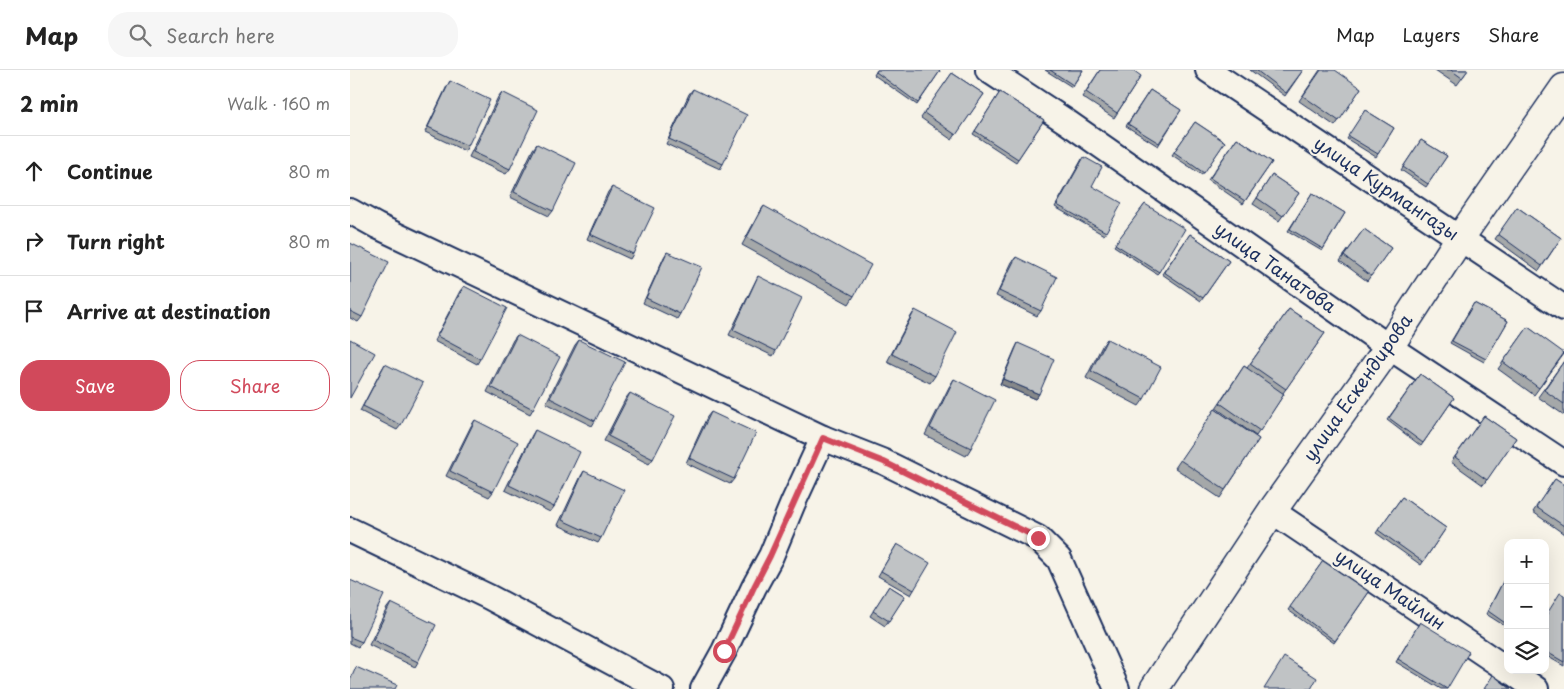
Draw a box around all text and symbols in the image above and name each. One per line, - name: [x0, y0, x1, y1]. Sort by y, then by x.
- search box: [108, 12, 458, 57]
- text: Map: [25, 17, 78, 53]
- icon: search: [126, 21, 154, 49]
- text: Search here: [166, 21, 275, 49]
- text: Map: [1336, 21, 1375, 48]
- text: Layers: [1403, 21, 1460, 48]
- text: Share: [1488, 21, 1539, 48]
- text: 2 min: [20, 87, 79, 119]
- text: Walk · 160 m: [227, 91, 330, 115]
- street label: улица Курмангазы: [1309, 129, 1465, 246]
- icon: ahead: [20, 157, 48, 185]
- text: Continue: [67, 157, 153, 185]
- text: 80 m: [288, 159, 330, 183]
- street label: улица Танатова: [1209, 215, 1343, 319]
- icon: right: [20, 227, 48, 255]
- text: Turn right: [67, 227, 165, 255]
- text: 80 m: [288, 229, 330, 253]
- icon: arrive: [20, 297, 48, 325]
- text: Arrive at destination: [67, 297, 271, 325]
- street label: улица Ескендирова: [1296, 307, 1418, 467]
- button: Save: [20, 360, 170, 411]
- button: Share: [180, 360, 330, 411]
- route end: [1027, 527, 1050, 550]
- map controls: [1504, 539, 1549, 674]
- button: +: [1504, 539, 1549, 584]
- street label: улица Майлин: [1330, 542, 1451, 636]
- button: −: [1504, 584, 1549, 629]
- button: layers: [1504, 629, 1549, 674]
- route start: [713, 640, 736, 663]

